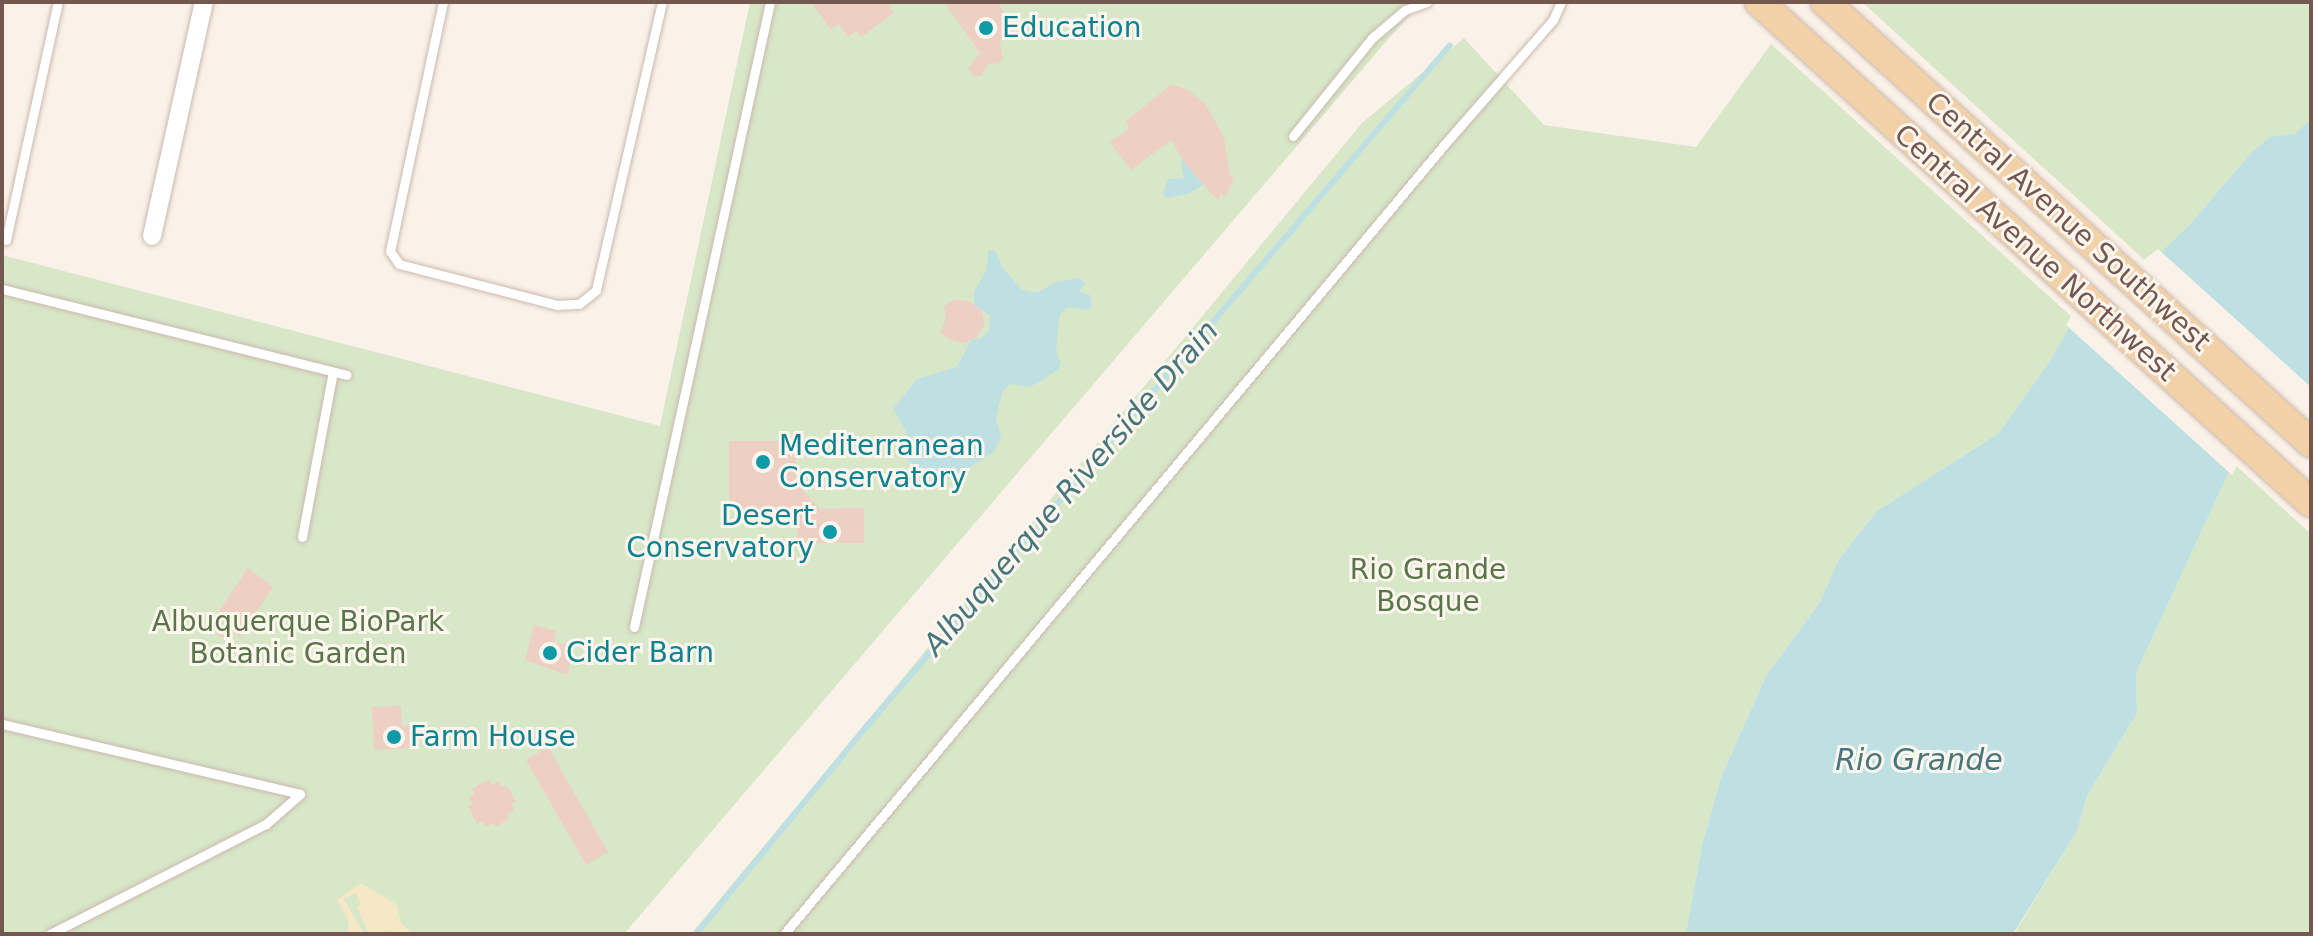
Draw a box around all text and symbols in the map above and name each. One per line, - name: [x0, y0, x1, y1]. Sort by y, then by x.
- place label: Education: [1002, 11, 1141, 45]
- marker: Education: [977, 19, 995, 37]
- street label: Central Avenue Southwest: [1919, 85, 2217, 359]
- street label: Central Avenue Northwest: [1887, 117, 2183, 389]
- water label: Albuquerque Riverside Drain: [916, 313, 1226, 663]
- place label: Mediterranean Conservatory: [779, 429, 984, 495]
- marker: Mediterranean Conservatory: [754, 453, 772, 471]
- place label: Desert Conservatory: [626, 499, 814, 565]
- marker: Desert Conservatory: [821, 523, 839, 541]
- park label: Rio Grande Bosque: [1350, 553, 1506, 619]
- park label: Albuquerque BioPark Botanic Garden: [152, 605, 444, 671]
- place label: Cider Barn: [566, 636, 714, 670]
- marker: Cider Barn: [541, 644, 559, 662]
- place label: Farm House: [410, 720, 576, 754]
- marker: Farm House: [385, 728, 403, 746]
- water label: Rio Grande: [1835, 742, 2003, 778]

